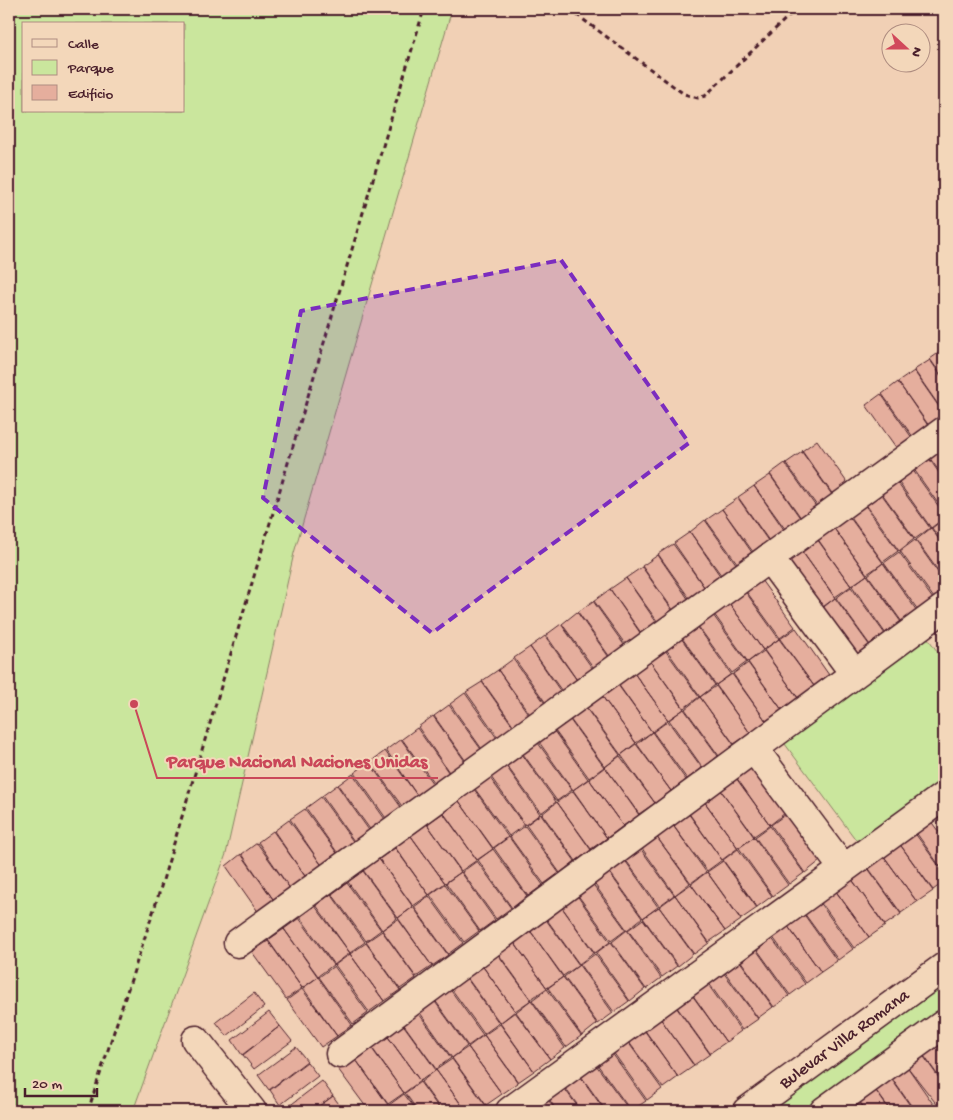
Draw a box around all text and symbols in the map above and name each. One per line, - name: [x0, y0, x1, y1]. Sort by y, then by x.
- legend: [22, 22, 185, 112]
- north arrow: [880, 22, 930, 72]
- text: Calle: [68, 36, 99, 54]
- text: N: [906, 44, 925, 59]
- text: Parque: [67, 60, 114, 78]
- text: Edificio: [68, 86, 114, 104]
- callout: Parque Nacional Naciones Unidas: [157, 744, 438, 778]
- text: Parque Nacional Naciones Unidas: [166, 752, 428, 775]
- street label: Bulevar Villa Romana: [775, 985, 915, 1095]
- scale bar: [25, 1065, 98, 1097]
- text: 20 m: [32, 1076, 62, 1094]

